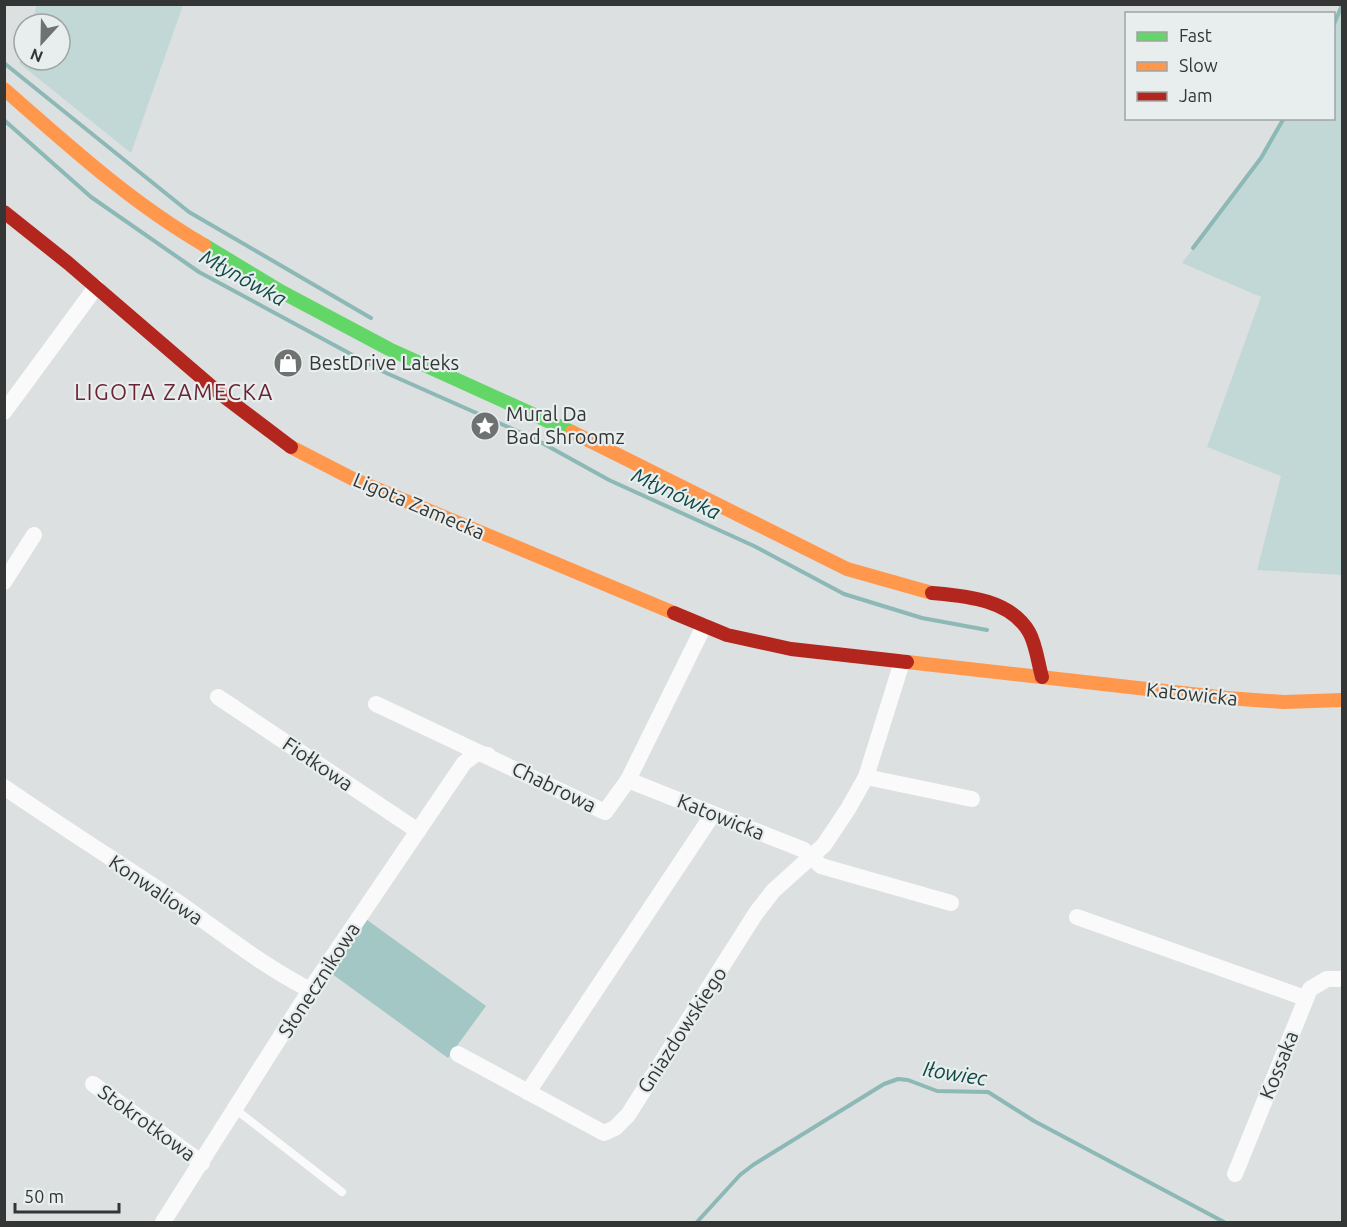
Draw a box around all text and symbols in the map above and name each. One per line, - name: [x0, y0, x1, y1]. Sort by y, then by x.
- north arrow: [12, 12, 72, 72]
- legend: [1125, 12, 1335, 120]
- text: Fast: [1179, 25, 1212, 45]
- text: N: [27, 45, 45, 66]
- text: Slow: [1179, 55, 1218, 75]
- text: Jam: [1179, 85, 1213, 105]
- water label: Młynówka: [196, 244, 291, 311]
- shop icon: BestDrive Lateks: [272, 347, 304, 379]
- place label: BestDrive Lateks: [309, 351, 459, 374]
- district label: LIGOTA ZAMECKA: [74, 379, 274, 404]
- place label: Mural Da Bad Shroomz: [506, 402, 625, 448]
- place icon: Mural Da Bad Shroomz: [469, 410, 501, 442]
- water label: Młynówka: [628, 462, 724, 524]
- street label: Ligota Zamecka: [350, 468, 488, 544]
- street label: Katowicka: [1145, 677, 1239, 710]
- street label: Fiołkowa: [279, 732, 358, 795]
- street label: Chabrowa: [508, 756, 600, 817]
- street label: Katowicka: [674, 789, 768, 844]
- street label: Konwaliowa: [105, 850, 208, 929]
- street label: Słonecznikowa: [273, 918, 364, 1041]
- street label: Gniazdowskiego: [632, 962, 731, 1097]
- street label: Kossaka: [1254, 1027, 1303, 1102]
- water label: Iłowiec: [921, 1056, 989, 1090]
- street label: Stokrotkowa: [94, 1080, 200, 1166]
- scale bar: [15, 1176, 118, 1214]
- text: 50 m: [24, 1186, 64, 1206]

